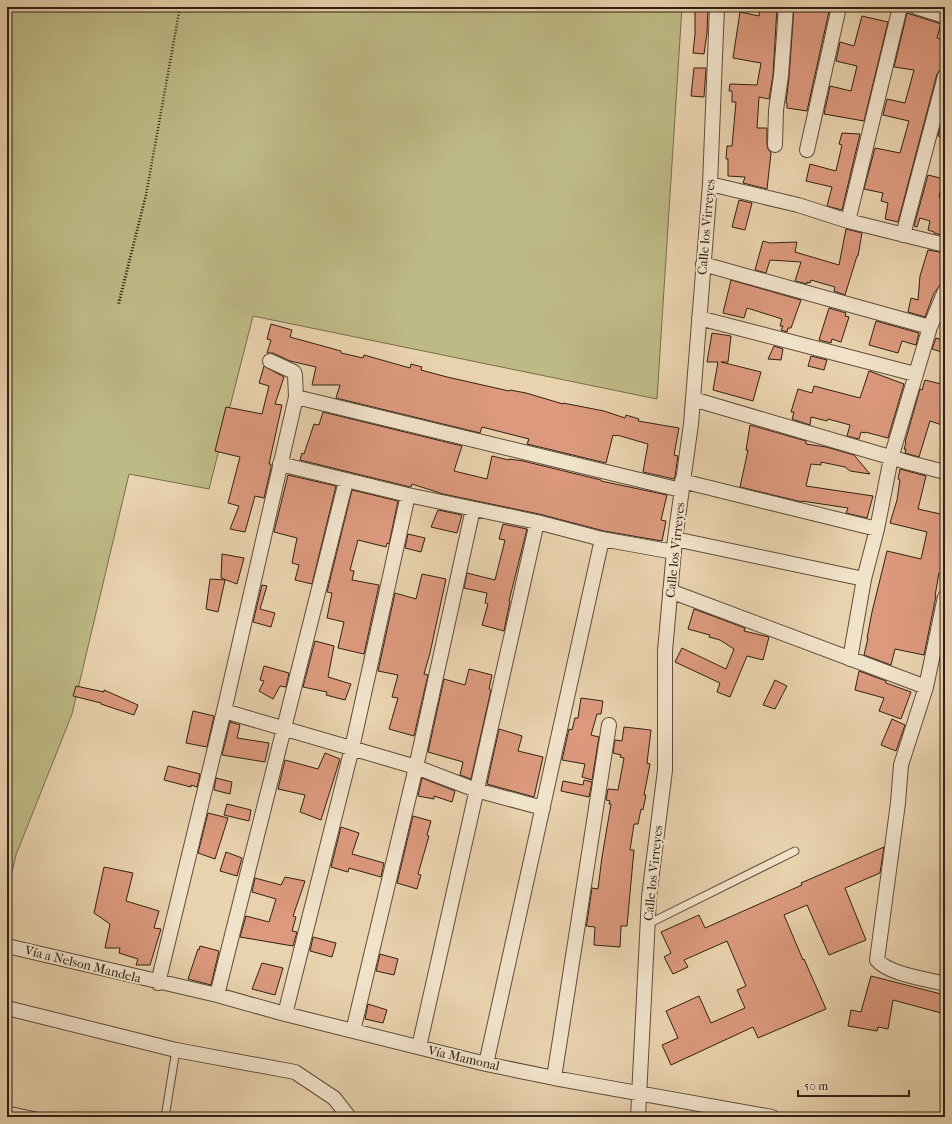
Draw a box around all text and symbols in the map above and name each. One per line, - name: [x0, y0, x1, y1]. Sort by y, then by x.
- street label: Calle los Virreyes: [694, 178, 718, 276]
- street label: Calle los Virreyes: [663, 501, 688, 599]
- street label: Calle los Virreyes: [641, 824, 666, 922]
- street label: Vía a Nelson Mandela: [22, 942, 144, 986]
- street label: Vía Mamonal: [426, 1042, 502, 1074]
- scale bar: [798, 1072, 909, 1098]
- text: 50 m: [804, 1079, 828, 1093]

